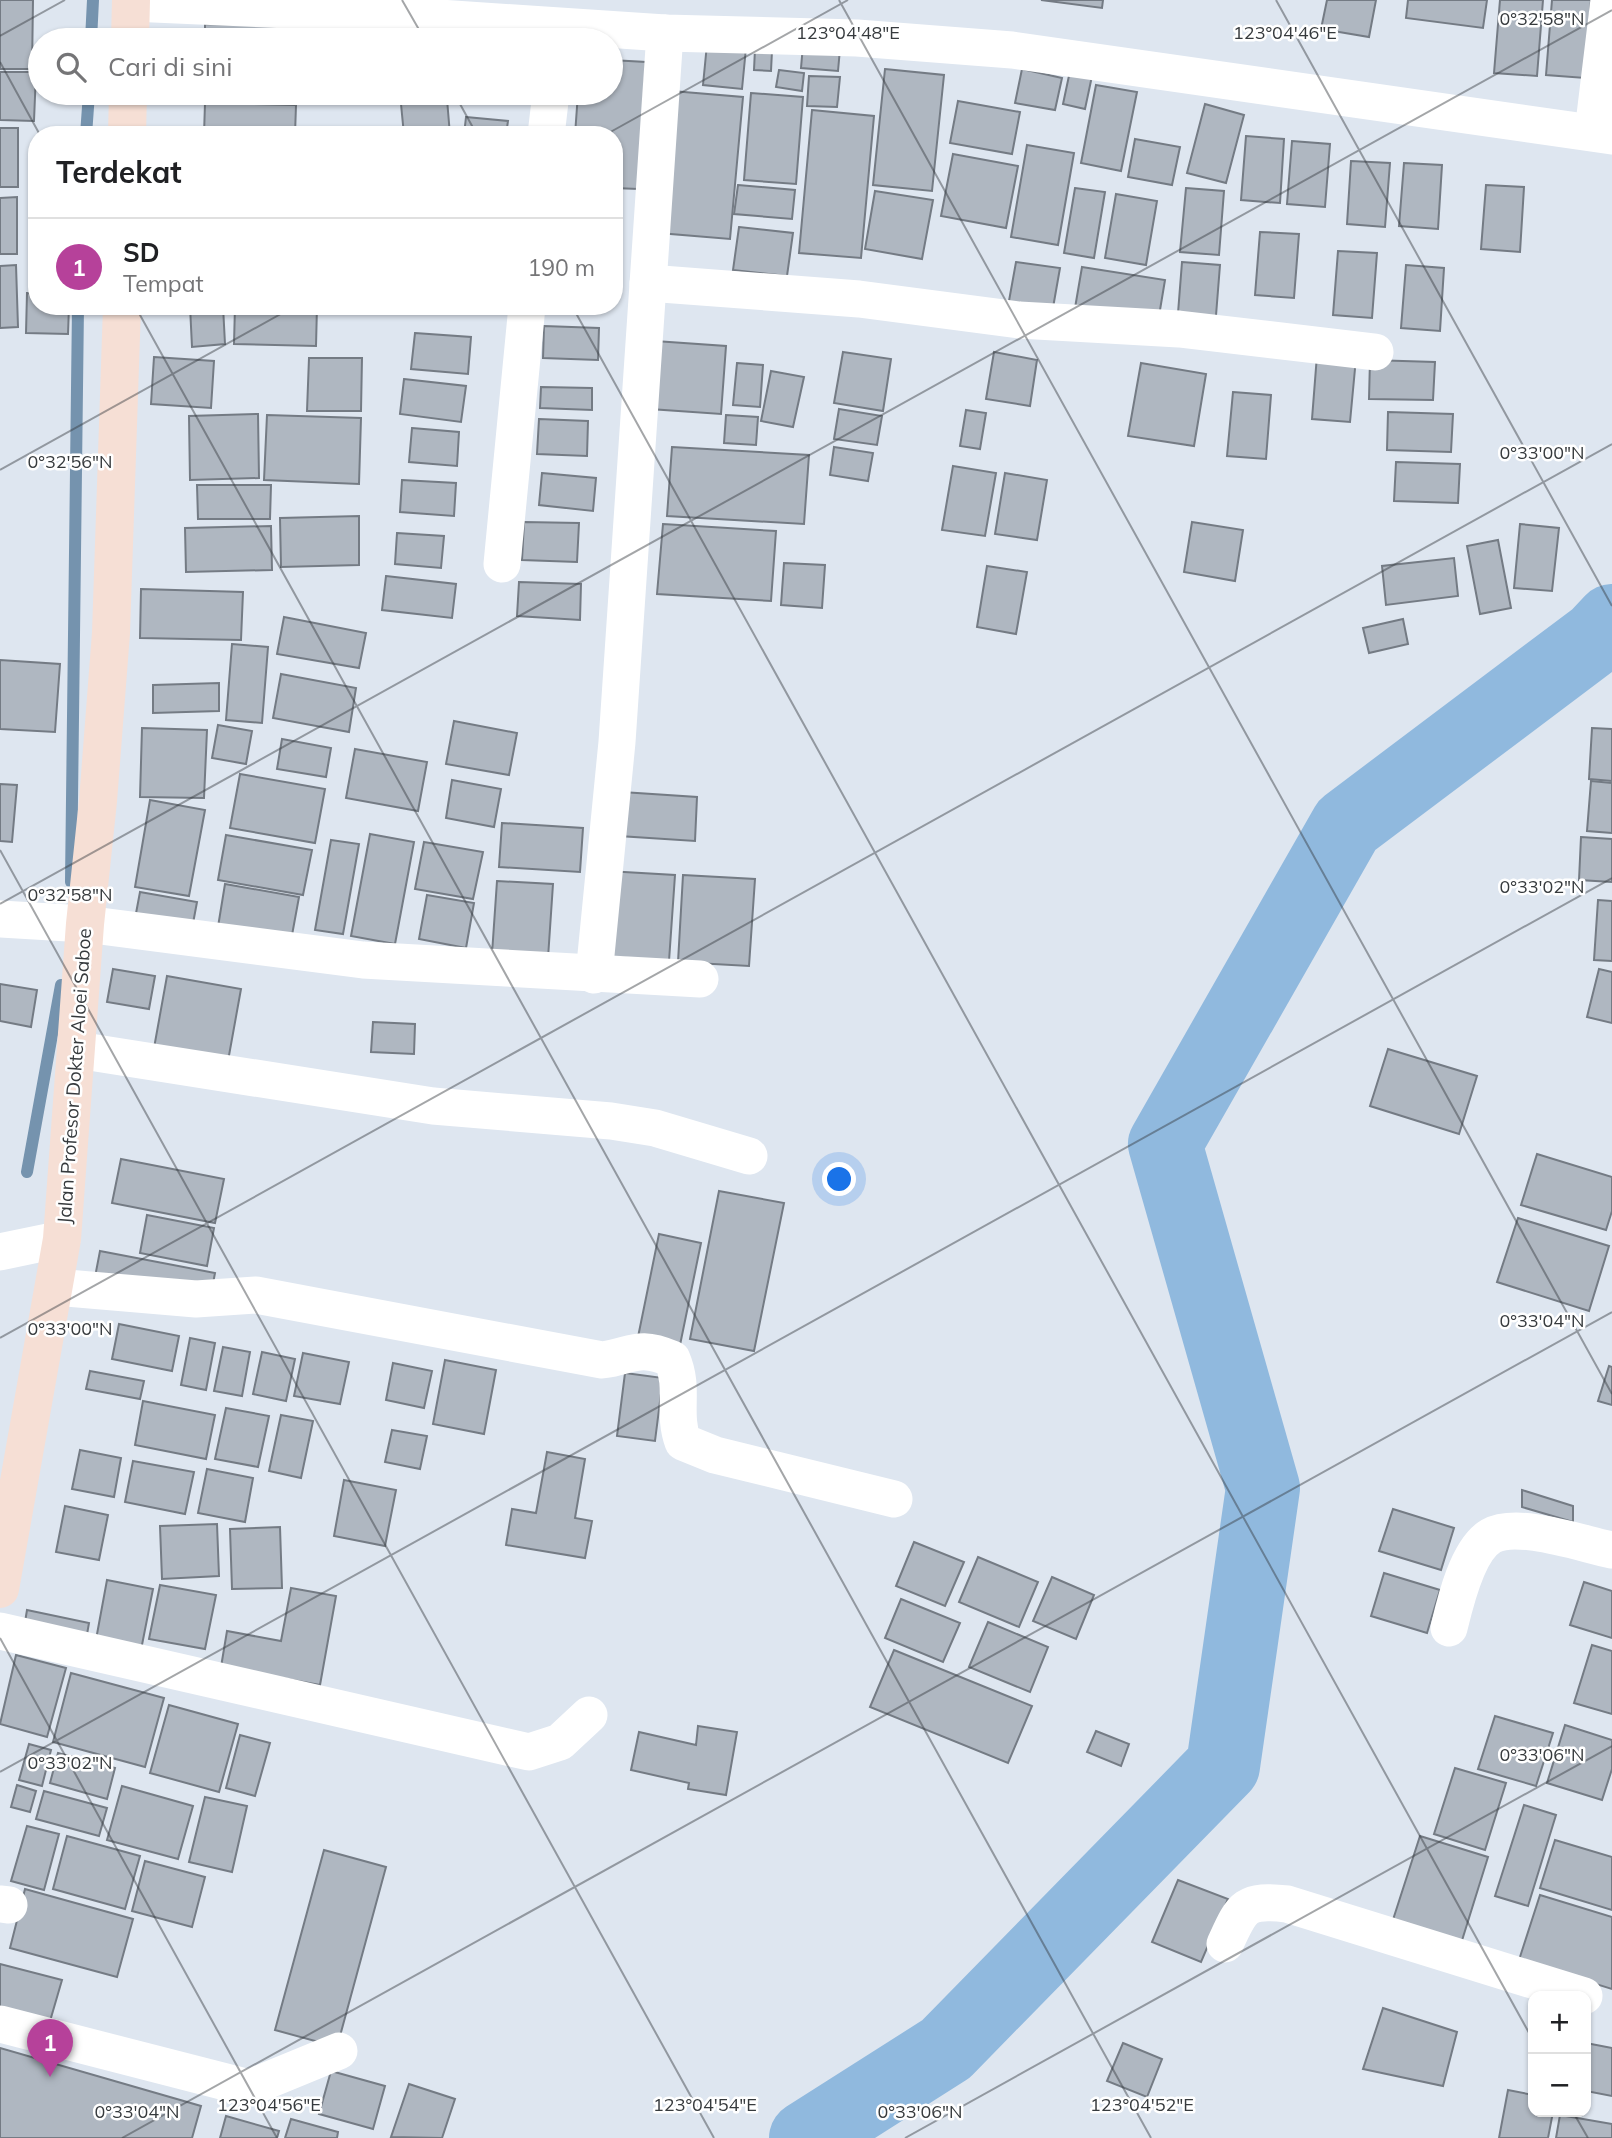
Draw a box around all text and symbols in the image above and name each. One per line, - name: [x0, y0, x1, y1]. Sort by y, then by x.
- text: 0°32'58"N: [1499, 7, 1585, 30]
- text: 123°04'48"E: [796, 21, 900, 44]
- text: 123°04'46"E: [1233, 21, 1337, 44]
- search box: [28, 28, 623, 105]
- icon: search: [52, 48, 90, 86]
- text: Cari di sini: [108, 50, 232, 83]
- text: Terdekat: [56, 153, 182, 191]
- text: SD: [123, 236, 160, 269]
- text: 1: [72, 253, 86, 282]
- text: 190 m: [527, 253, 595, 282]
- text: Tempat: [123, 269, 204, 298]
- text: 0°33'00"N: [1499, 441, 1585, 464]
- text: 0°32'56"N: [27, 450, 113, 473]
- text: 0°33'02"N: [1499, 875, 1585, 898]
- text: 0°32'58"N: [27, 883, 113, 906]
- street label: Jalan Profesor Dokter Aloei Saboe: [52, 927, 96, 1225]
- your location: [822, 1162, 856, 1196]
- text: 0°33'04"N: [1499, 1309, 1585, 1332]
- text: 0°33'00"N: [27, 1317, 113, 1340]
- text: 0°33'06"N: [1499, 1743, 1585, 1766]
- text: 0°33'02"N: [27, 1751, 113, 1774]
- map controls: [1528, 1991, 1591, 2117]
- button: +: [1528, 1991, 1591, 2054]
- pin: 1: [27, 2019, 73, 2077]
- button: −: [1528, 2054, 1591, 2117]
- text: 123°04'56"E: [217, 2093, 321, 2116]
- text: 123°04'54"E: [653, 2093, 757, 2116]
- text: 123°04'52"E: [1090, 2093, 1194, 2116]
- text: 0°33'04"N: [94, 2100, 180, 2123]
- text: 0°33'06"N: [877, 2100, 963, 2123]

